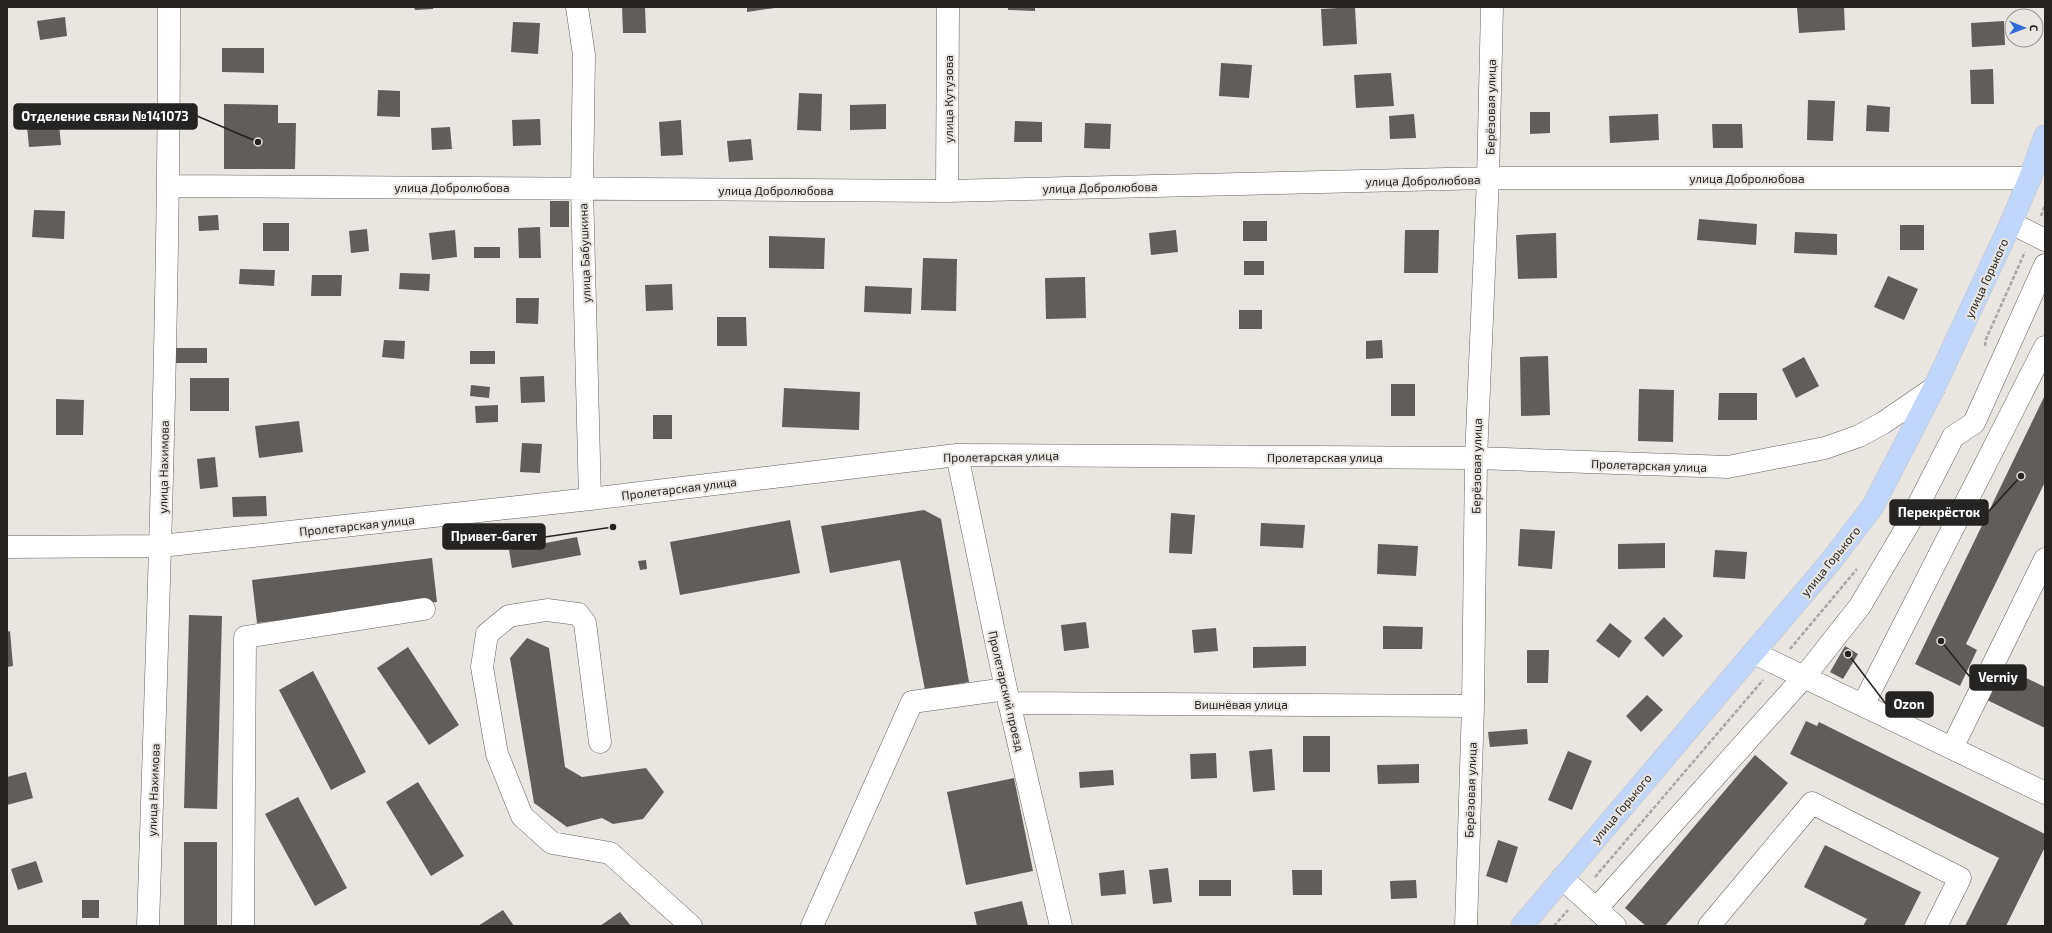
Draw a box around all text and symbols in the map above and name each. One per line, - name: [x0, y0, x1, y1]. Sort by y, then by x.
- north arrow: [2004, 8, 2044, 48]
- text: С: [2028, 25, 2041, 32]
- street label: улица Кутузова: [941, 55, 956, 143]
- street label: Берёзовая улица: [1482, 59, 1499, 155]
- callout: Отделение связи №141073: [14, 104, 197, 129]
- text: Отделение связи №141073: [21, 108, 189, 124]
- street label: улица Добролюбова: [1689, 171, 1805, 186]
- street label: улица Добролюбова: [1365, 172, 1481, 189]
- street label: улица Добролюбова: [1042, 179, 1158, 196]
- street label: улица Добролюбова: [394, 180, 510, 195]
- street label: улица Добролюбова: [718, 183, 834, 198]
- street label: улица Бабушкина: [575, 203, 594, 303]
- street label: улица Горького: [1961, 236, 2012, 320]
- street label: Берёзовая улица: [1468, 418, 1485, 514]
- street label: улица Нахимова: [155, 420, 172, 514]
- street label: Пролетарская улица: [943, 448, 1059, 465]
- street label: Пролетарская улица: [1267, 450, 1383, 465]
- street label: Пролетарская улица: [1591, 456, 1707, 475]
- street label: Пролетарская улица: [621, 474, 738, 503]
- callout: Перекрёсток: [1890, 500, 1988, 525]
- text: Перекрёсток: [1898, 504, 1981, 520]
- street label: Пролетарская улица: [299, 512, 415, 539]
- street label: улица Горького: [1797, 523, 1863, 599]
- callout: Привет-багет: [443, 524, 545, 549]
- text: Привет-багет: [451, 528, 538, 544]
- street label: Пролетарский проезд: [986, 629, 1028, 753]
- callout: Verniy: [1970, 665, 2026, 690]
- text: Verniy: [1978, 669, 2018, 685]
- callout: Ozon: [1886, 692, 1933, 717]
- text: Ozon: [1893, 696, 1925, 712]
- street label: Вишнёвая улица: [1194, 697, 1288, 712]
- street label: Берёзовая улица: [1461, 742, 1480, 838]
- street label: улица Нахимова: [144, 743, 163, 837]
- street label: улица Горького: [1588, 770, 1655, 846]

